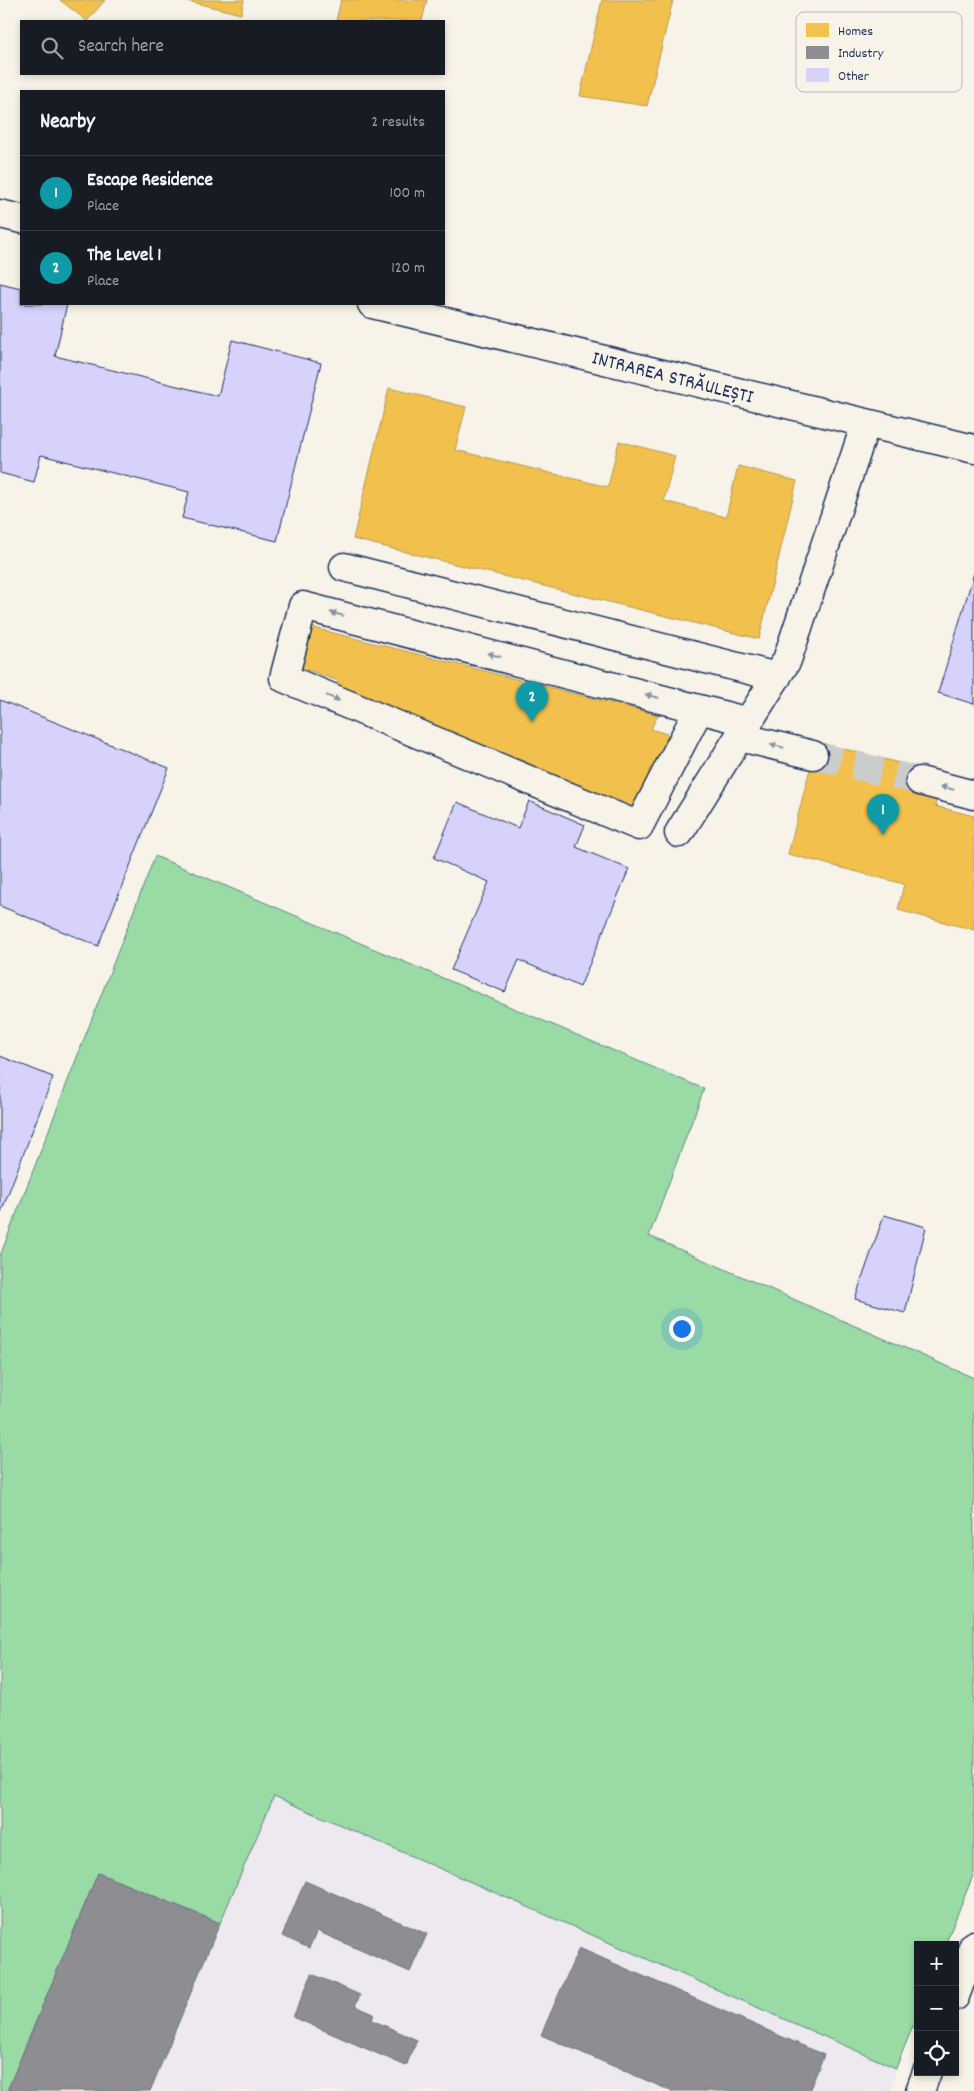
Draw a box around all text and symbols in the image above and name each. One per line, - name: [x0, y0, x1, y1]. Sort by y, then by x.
- legend: [796, 12, 962, 92]
- search box: [20, 20, 445, 75]
- text: Homes: [838, 22, 873, 42]
- icon: search: [38, 34, 66, 62]
- text: Search here: [78, 34, 164, 61]
- text: Industry: [838, 44, 884, 64]
- text: Other: [838, 67, 870, 87]
- text: Nearby: [40, 108, 95, 138]
- text: 2 results: [371, 111, 425, 134]
- text: Escape Residence: [87, 168, 213, 195]
- text: 1: [54, 182, 58, 205]
- text: 100 m: [389, 182, 425, 205]
- text: Place: [87, 195, 119, 218]
- text: The Level 1: [87, 243, 161, 270]
- text: 2: [53, 257, 60, 280]
- text: 120 m: [391, 257, 425, 280]
- text: Place: [87, 270, 119, 293]
- street label: INTRAREA STRĂULEȘTI: [589, 345, 756, 412]
- one-way arrow: [329, 610, 344, 618]
- one-way arrow: [487, 651, 502, 659]
- pin: 2: [516, 681, 548, 722]
- one-way arrow: [644, 692, 659, 700]
- one-way arrow: [325, 695, 340, 703]
- one-way arrow: [769, 742, 784, 750]
- one-way arrow: [939, 784, 954, 792]
- pin: 1: [867, 794, 899, 835]
- your location: [669, 1316, 695, 1342]
- map controls: [914, 1941, 959, 2076]
- button: +: [914, 1941, 959, 1986]
- button: −: [914, 1986, 959, 2031]
- button: locate: [914, 2031, 959, 2076]

